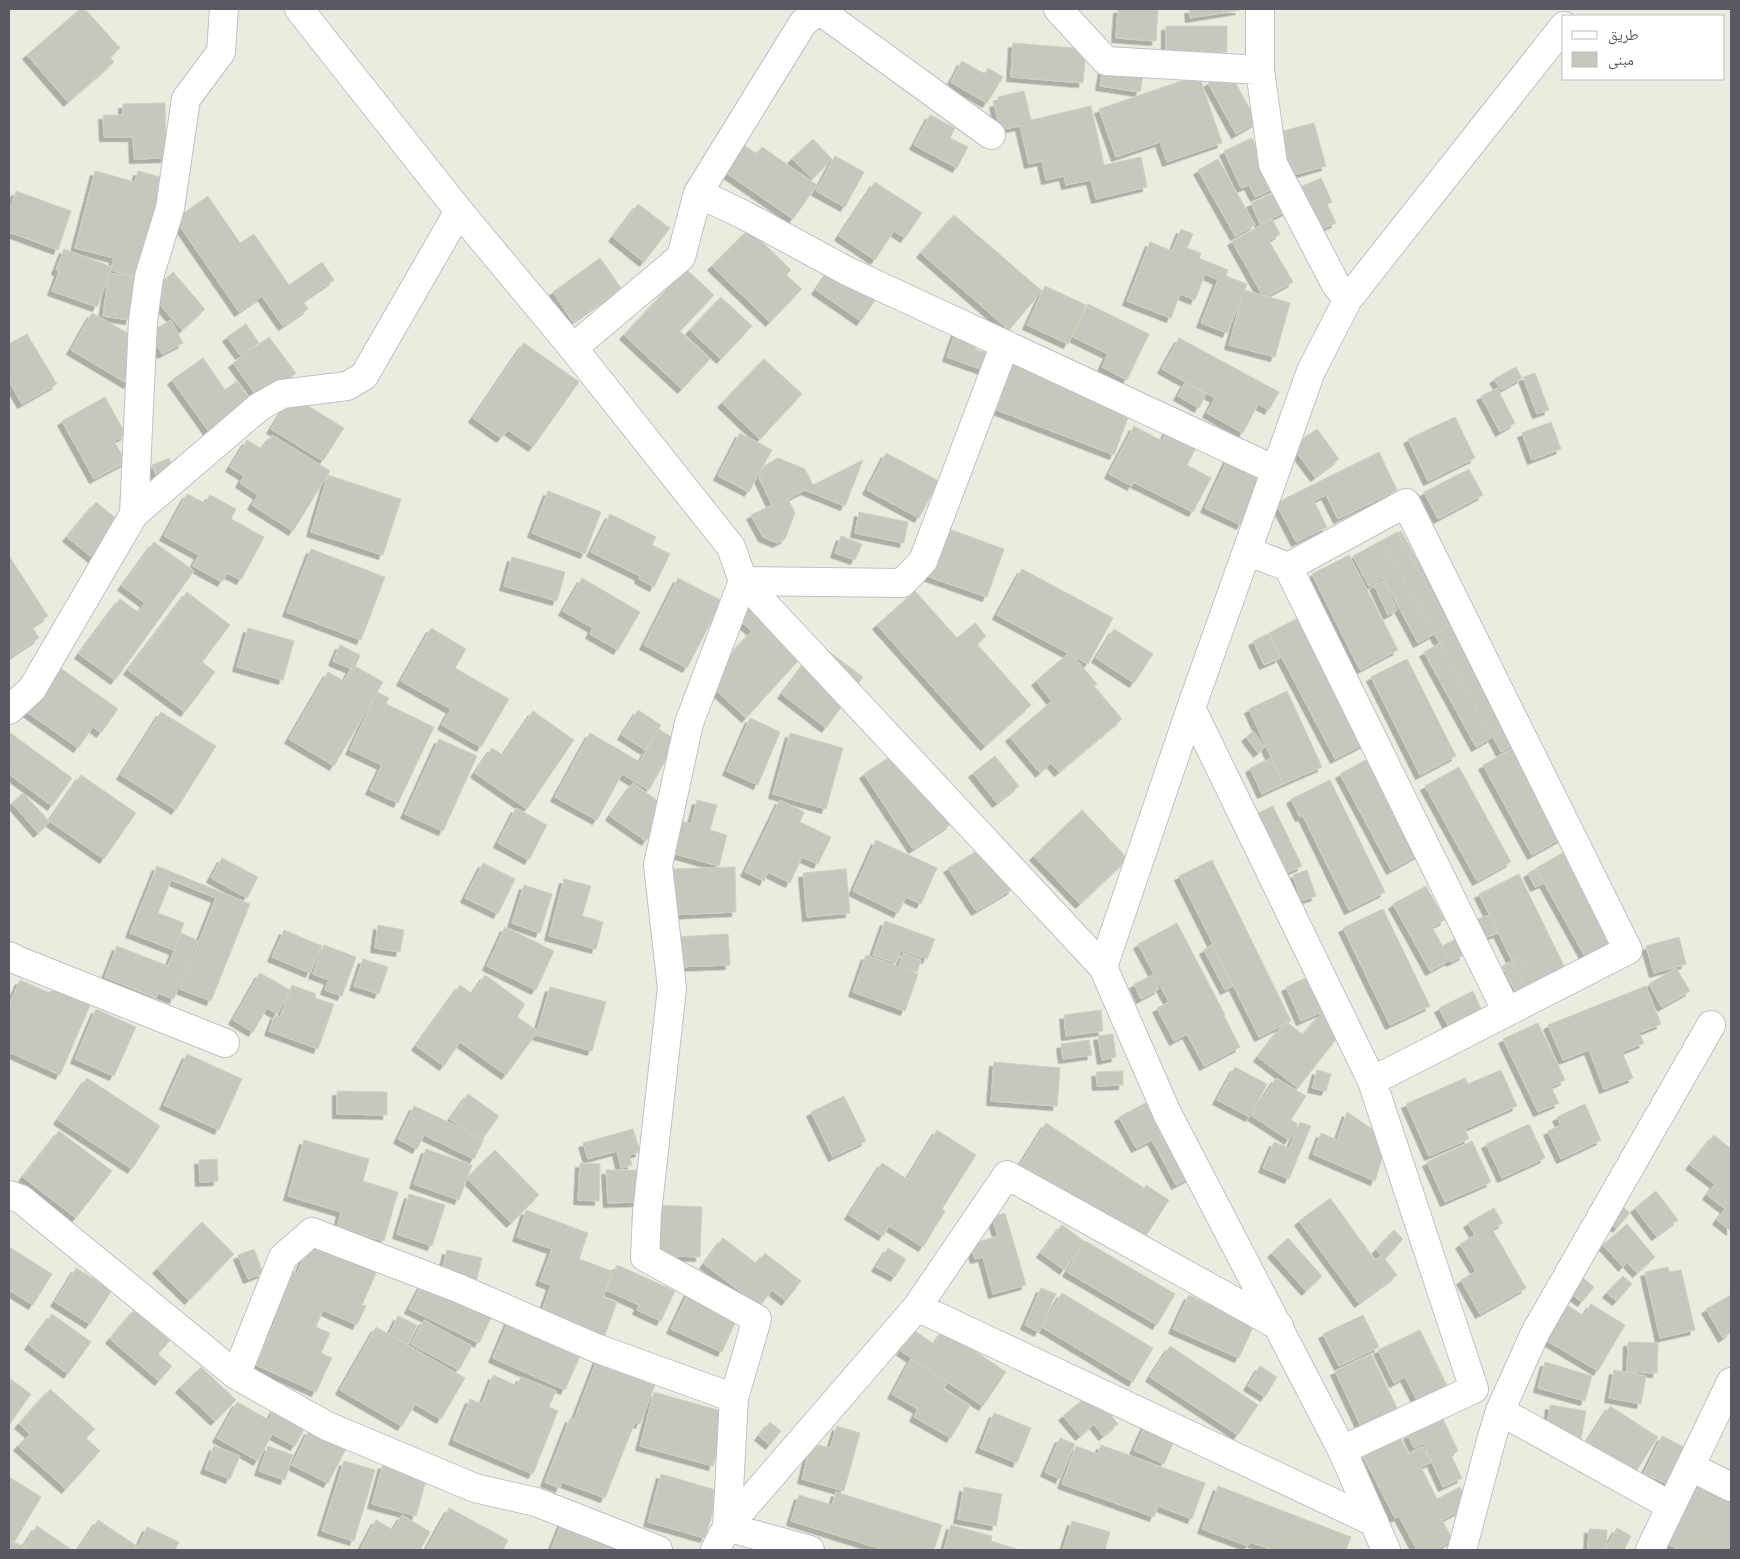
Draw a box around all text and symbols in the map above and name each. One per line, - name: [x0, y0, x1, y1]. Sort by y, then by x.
- legend: [1562, 15, 1725, 80]
- text: طريق: [1608, 26, 1639, 45]
- text: مبنى: [1608, 51, 1634, 70]

